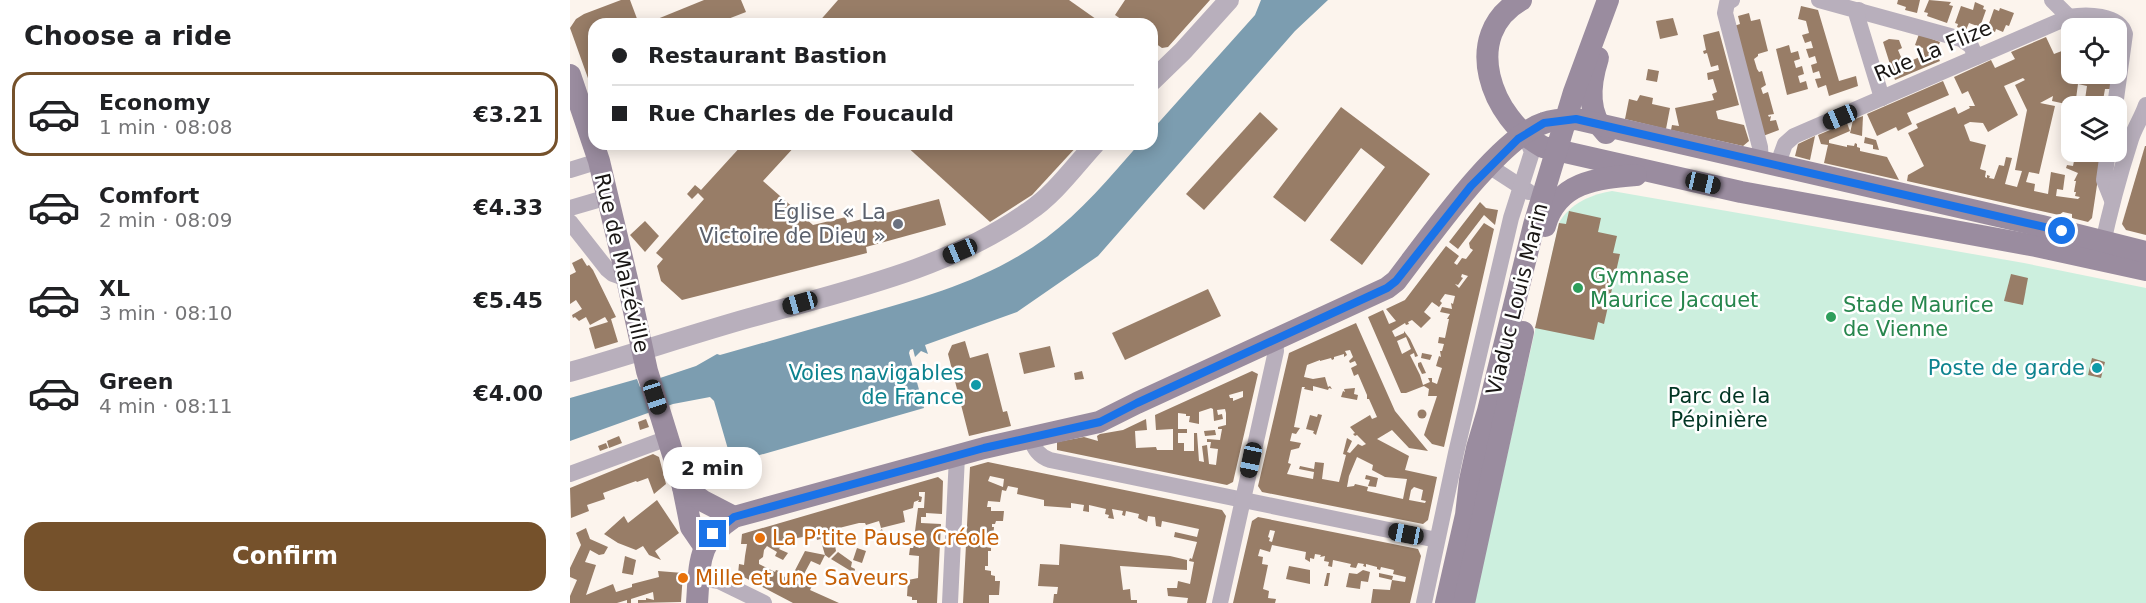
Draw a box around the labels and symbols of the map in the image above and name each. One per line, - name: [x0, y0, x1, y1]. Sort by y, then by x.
- street label: Rue La Flize: [1871, 15, 1995, 87]
- car: [1820, 102, 1860, 132]
- car: [1683, 170, 1723, 196]
- street label: Rue de Malzéville: [590, 171, 654, 355]
- place label: Église « La Victoire de Dieu »: [699, 199, 886, 248]
- street label: Viaduc Louis Marin: [1482, 200, 1552, 398]
- marker: Église « La Victoire de Dieu »: [891, 217, 905, 231]
- route start: [2048, 217, 2075, 244]
- car: [940, 236, 980, 266]
- place label: Gymnase Maurice Jacquet: [1590, 264, 1758, 312]
- marker: Gymnase Maurice Jacquet: [1571, 281, 1585, 295]
- car: [780, 289, 820, 317]
- place label: Stade Maurice de Vienne: [1843, 293, 1994, 341]
- marker: Stade Maurice de Vienne: [1824, 310, 1838, 324]
- place label: Poste de garde: [1928, 356, 2085, 380]
- place label: Voies navigables de France: [788, 361, 964, 409]
- marker: Poste de garde: [2090, 361, 2104, 375]
- car: [641, 377, 669, 417]
- marker: Voies navigables de France: [969, 378, 983, 392]
- park label: Parc de la Pépinière: [1668, 384, 1770, 432]
- car: [1238, 441, 1264, 479]
- callout: 2 min: [664, 447, 762, 489]
- route end: [699, 520, 726, 547]
- car: [1387, 522, 1425, 546]
- place label: La P'tite Pause Créole: [772, 526, 999, 550]
- marker: La P'tite Pause Créole: [753, 531, 767, 545]
- place label: Mille et une Saveurs: [695, 566, 909, 590]
- marker: Mille et une Saveurs: [676, 571, 690, 585]

